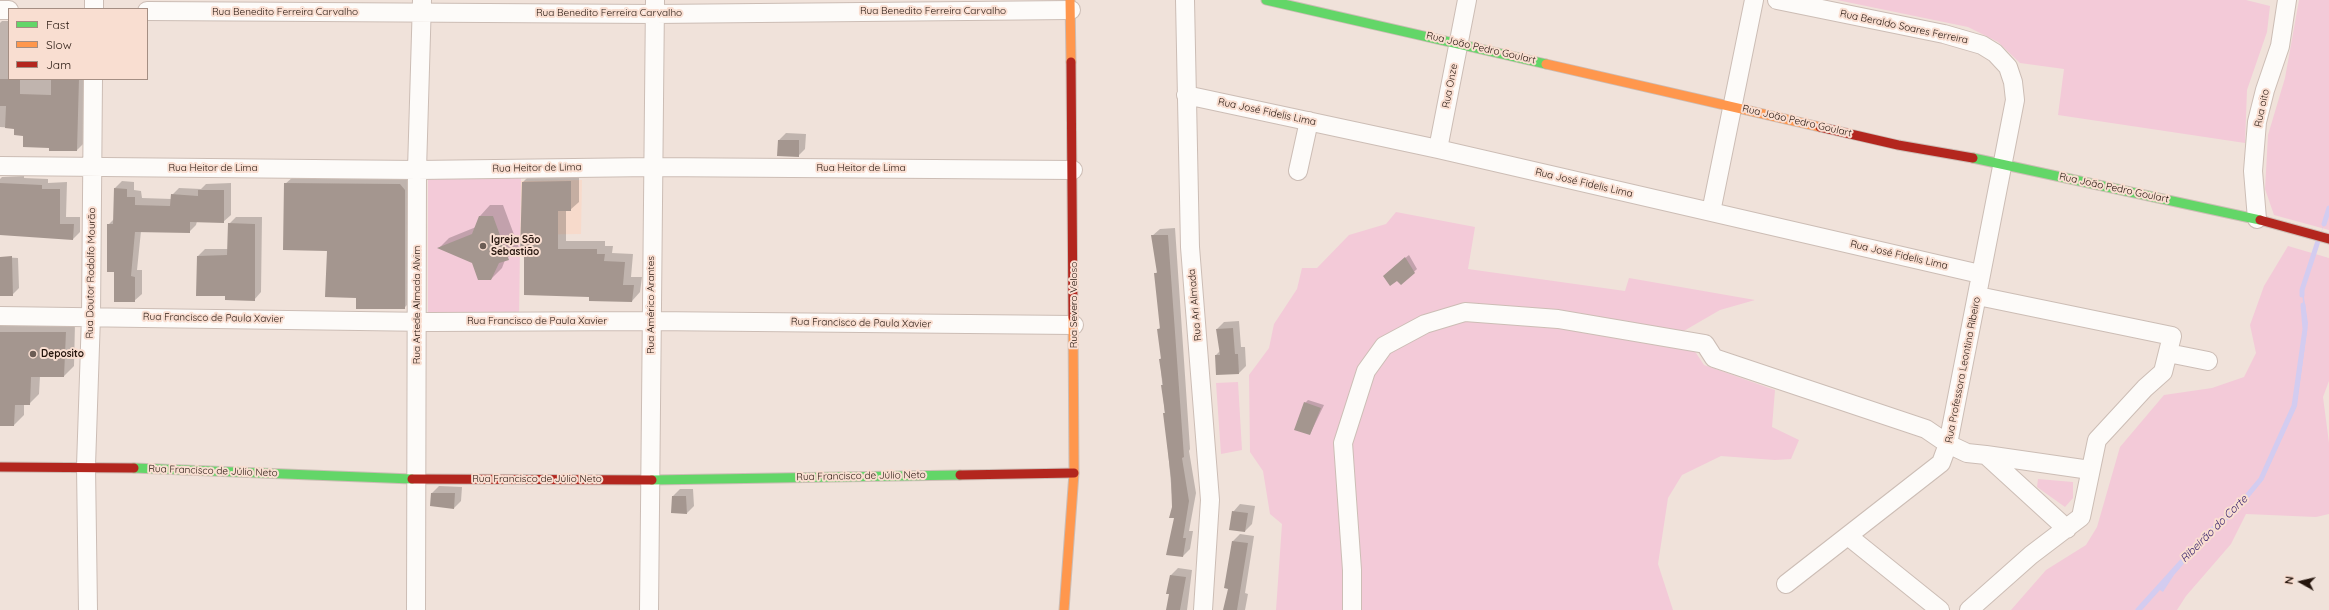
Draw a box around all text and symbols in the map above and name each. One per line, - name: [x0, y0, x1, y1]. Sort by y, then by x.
- street label: Rua Benedito Ferreira Carvalho: [860, 5, 1006, 17]
- street label: Rua Benedito Ferreira Carvalho: [212, 6, 358, 18]
- street label: Rua Benedito Ferreira Carvalho: [536, 7, 682, 19]
- legend: [8, 8, 148, 80]
- street label: Rua Beraldo Soares Ferreira: [1839, 8, 1969, 46]
- text: Fast: [46, 17, 70, 32]
- street label: Rua João Pedro Goulart: [1425, 30, 1537, 66]
- text: Slow: [46, 37, 72, 52]
- text: Jam: [46, 57, 71, 72]
- street label: Rua Onze: [1440, 63, 1460, 109]
- street label: Rua oito: [2252, 88, 2272, 128]
- street label: Rua José Fidelis Lima: [1217, 96, 1317, 128]
- street label: Rua João Pedro Goulart: [1741, 103, 1853, 139]
- street label: Rua Heitor de Lima: [492, 161, 582, 175]
- street label: Rua Heitor de Lima: [168, 162, 258, 174]
- street label: Rua Heitor de Lima: [816, 162, 906, 174]
- street label: Rua José Fidelis Lima: [1534, 166, 1634, 200]
- street label: Rua João Pedro Goulart: [2058, 170, 2170, 206]
- street label: Rua Doutor Rodolfo Mourão: [84, 207, 98, 339]
- place label: Igreja São Sebastião: [491, 234, 540, 258]
- street label: Rua José Fidelis Lima: [1849, 238, 1949, 272]
- marker: Igreja São Sebastião: [478, 241, 488, 251]
- street label: Rua Artede Almada Alvim: [411, 246, 423, 364]
- street label: Rua Américo Arantes: [645, 256, 657, 354]
- street label: Rua Severo Veloso: [1068, 262, 1080, 348]
- street label: Rua Ari Almada: [1186, 268, 1204, 342]
- street label: Rua Professora Leontina Ribeiro: [1943, 296, 1983, 444]
- street label: Rua Francisco de Paula Xavier: [143, 311, 283, 325]
- street label: Rua Francisco de Paula Xavier: [467, 315, 607, 327]
- street label: Rua Francisco de Paula Xavier: [791, 316, 931, 330]
- place label: Deposito: [41, 348, 84, 360]
- marker: Deposito: [28, 349, 38, 359]
- street label: Rua Francisco de Júlio Neto: [148, 463, 278, 479]
- street label: Rua Francisco de Júlio Neto: [796, 469, 926, 483]
- street label: Rua Francisco de Júlio Neto: [472, 473, 602, 485]
- water label: Ribeirão do Corte: [2178, 493, 2250, 565]
- north arrow: [2281, 562, 2321, 602]
- text: N: [2282, 575, 2297, 585]

